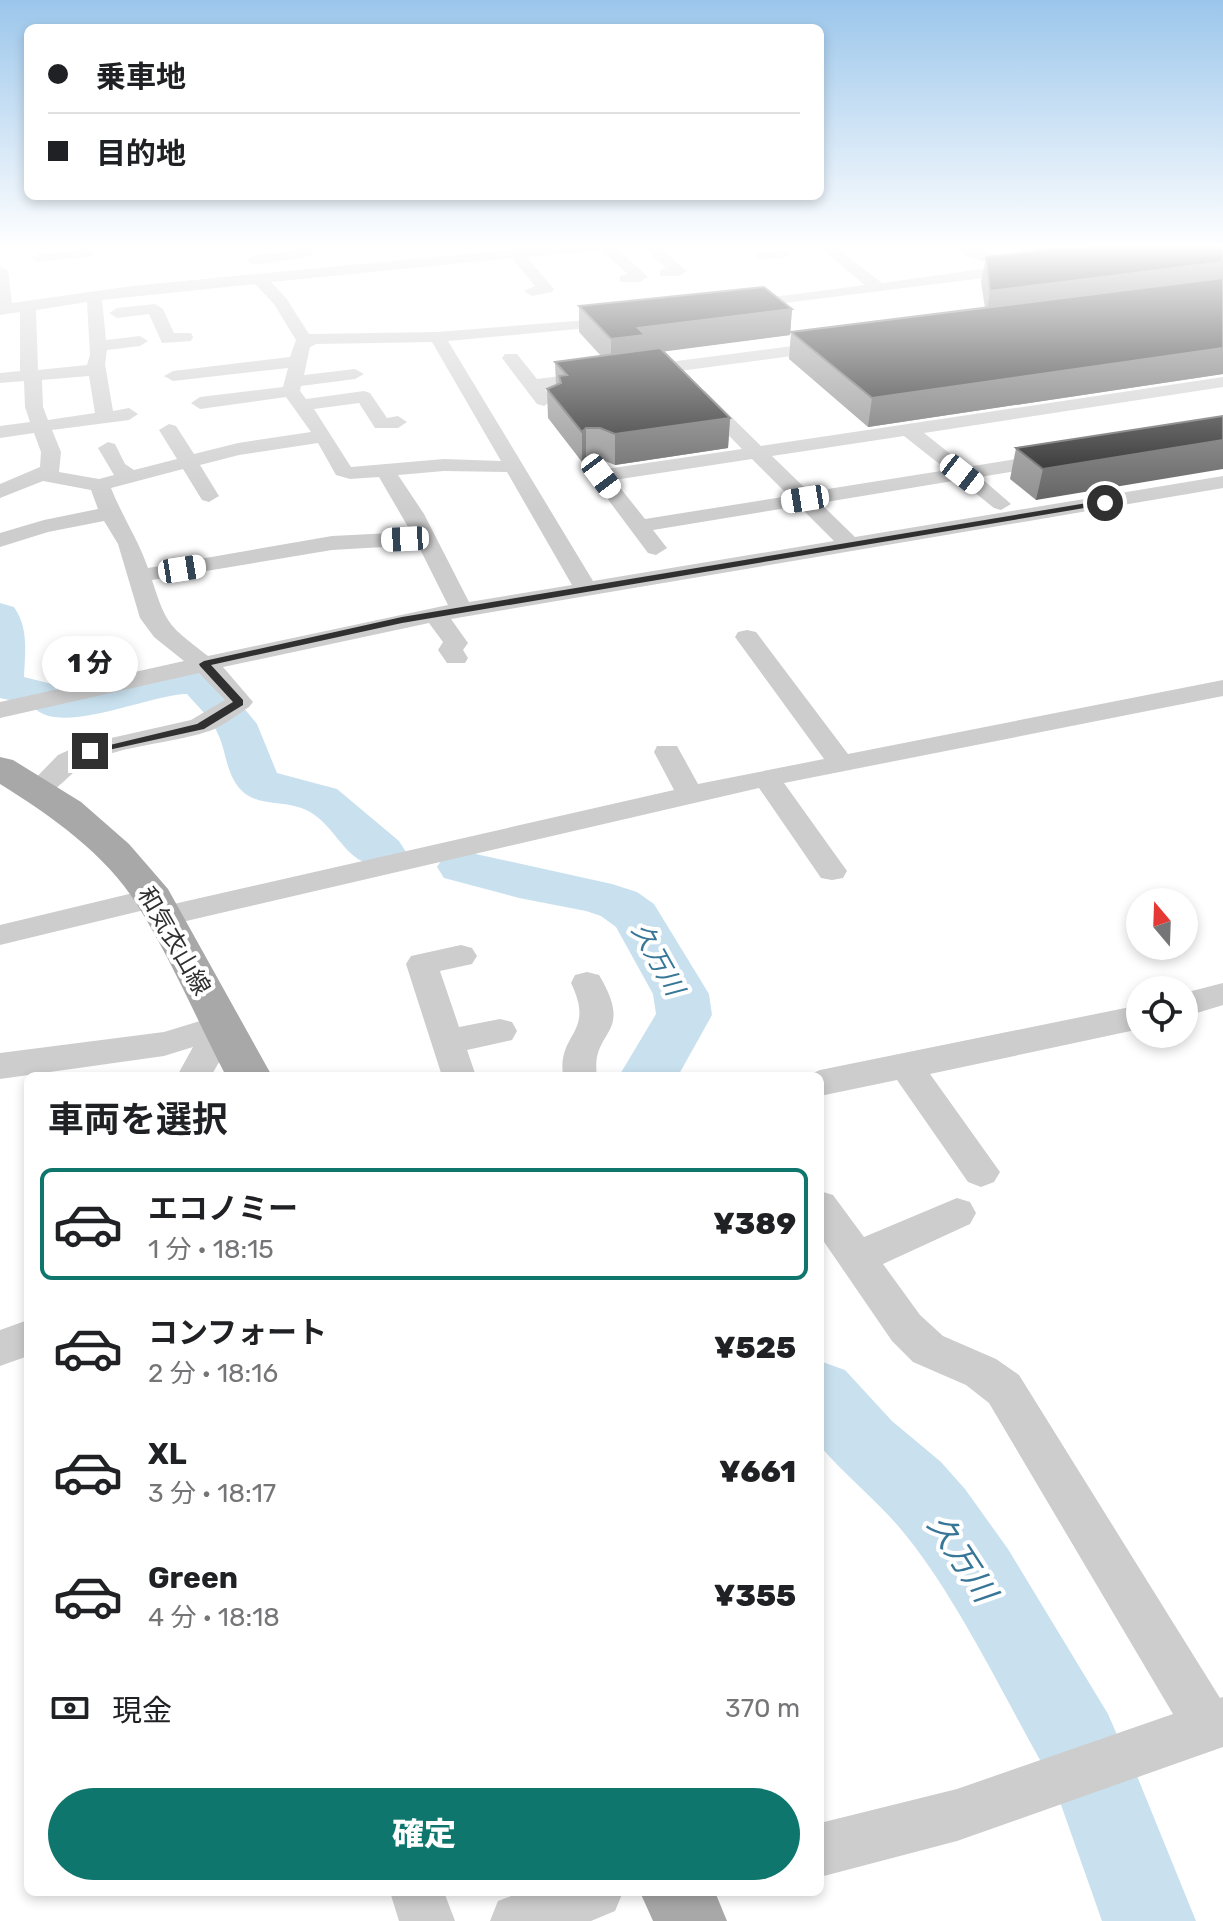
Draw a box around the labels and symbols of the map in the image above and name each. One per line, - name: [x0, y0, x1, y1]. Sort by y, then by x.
- car: [577, 450, 625, 502]
- car: [936, 450, 988, 498]
- car: [779, 483, 831, 515]
- route start: [1087, 485, 1123, 521]
- car: [380, 526, 430, 552]
- car: [156, 553, 208, 585]
- callout: 1 分: [42, 635, 138, 691]
- route end: [72, 733, 108, 769]
- street label: 和気衣山線: [132, 882, 216, 1000]
- north arrow: [1126, 888, 1198, 960]
- water label: 久万川: [625, 918, 691, 1003]
- water label: 久万川: [920, 1507, 1006, 1611]

